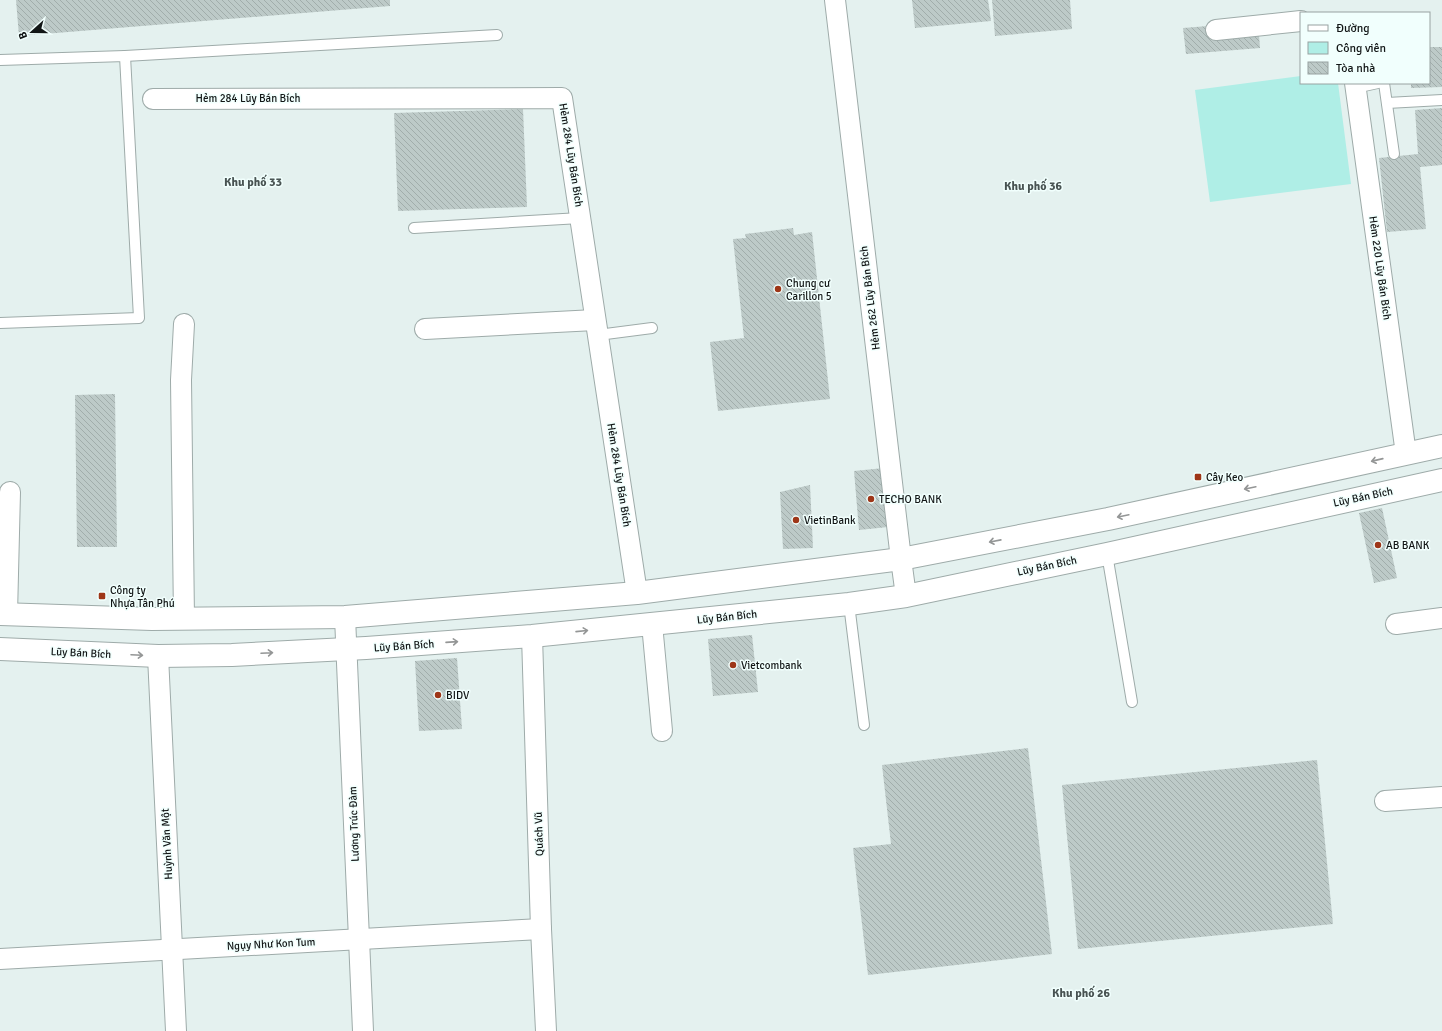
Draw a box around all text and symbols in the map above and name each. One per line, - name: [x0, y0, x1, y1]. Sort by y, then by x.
- north arrow: [12, 12, 52, 52]
- legend: [1300, 12, 1430, 84]
- text: Đường: [1336, 21, 1370, 36]
- text: B: [16, 30, 30, 41]
- text: Công viên: [1336, 41, 1386, 56]
- text: Tòa nhà: [1336, 61, 1375, 76]
- street label: Hẻm 284 Lũy Bán Bích: [196, 92, 300, 105]
- street label: Hẻm 284 Lũy Bán Bích: [556, 102, 586, 208]
- district label: Khu phố 33: [224, 174, 282, 190]
- district label: Khu phố 36: [1004, 178, 1063, 194]
- street label: Hẻm 220 Lũy Bán Bích: [1366, 215, 1394, 321]
- street label: Hẻm 262 Lũy Bán Bích: [857, 245, 883, 351]
- place label: Chung cư Carillon 5: [786, 277, 832, 303]
- marker: Chung cư Carillon 5: [773, 284, 783, 294]
- street label: Hẻm 284 Lũy Bán Bích: [604, 422, 634, 528]
- one-way arrow: [1370, 457, 1383, 465]
- place label: Cây Keo: [1206, 471, 1243, 484]
- marker: Cây Keo: [1193, 472, 1203, 482]
- street label: Lũy Bán Bích: [1332, 484, 1394, 510]
- one-way arrow: [1243, 485, 1256, 493]
- place label: TECHO BANK: [879, 493, 942, 506]
- marker: TECHO BANK: [866, 494, 876, 504]
- one-way arrow: [1116, 512, 1129, 520]
- place label: VietinBank: [804, 514, 856, 527]
- marker: VietinBank: [791, 515, 801, 525]
- one-way arrow: [989, 537, 1002, 545]
- place label: AB BANK: [1386, 539, 1430, 552]
- marker: AB BANK: [1373, 540, 1383, 550]
- street label: Lũy Bán Bích: [1016, 553, 1078, 579]
- place label: Công ty Nhựa Tân Phú: [110, 584, 175, 610]
- marker: Công ty Nhựa Tân Phú: [97, 591, 107, 601]
- street label: Lũy Bán Bích: [696, 607, 758, 627]
- one-way arrow: [575, 628, 588, 635]
- street label: Lũy Bán Bích: [373, 637, 435, 655]
- one-way arrow: [445, 639, 458, 646]
- street label: Lũy Bán Bích: [50, 645, 112, 661]
- one-way arrow: [260, 649, 273, 657]
- one-way arrow: [130, 652, 143, 659]
- place label: Vietcombank: [741, 659, 803, 672]
- marker: Vietcombank: [728, 660, 738, 670]
- place label: BIDV: [446, 689, 470, 702]
- marker: BIDV: [433, 690, 443, 700]
- street label: Lương Trúc Đàm: [346, 786, 362, 862]
- street label: Huỳnh Văn Một: [159, 808, 175, 880]
- street label: Quách Vũ: [532, 812, 546, 856]
- street label: Ngụy Như Kon Tum: [226, 935, 316, 953]
- district label: Khu phố 26: [1052, 985, 1111, 1001]

